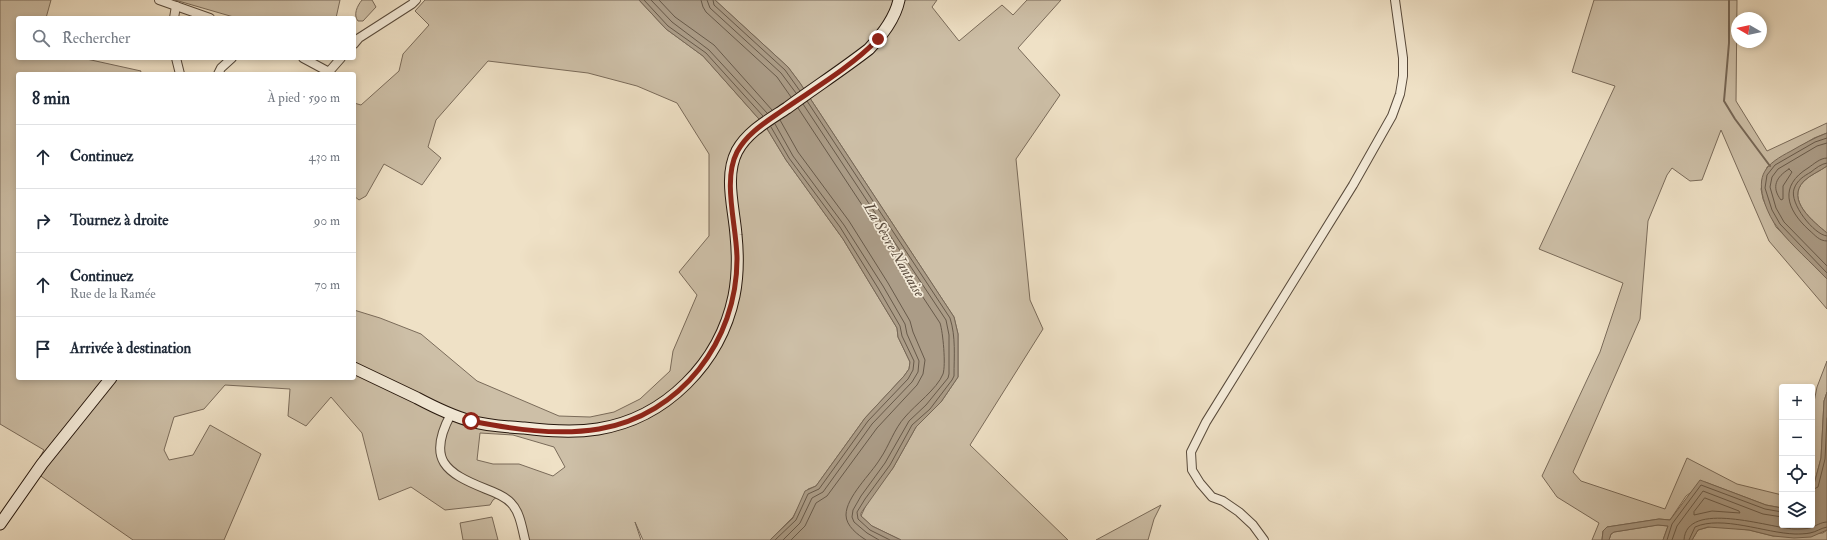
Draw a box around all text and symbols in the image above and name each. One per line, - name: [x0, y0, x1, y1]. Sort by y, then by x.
- north arrow: [1731, 12, 1767, 48]
- search box: [16, 16, 356, 60]
- icon: search: [30, 27, 52, 49]
- text: Rechercher: [62, 29, 130, 48]
- route end: [869, 30, 887, 48]
- text: 8 min: [32, 88, 70, 109]
- text: À pied · 590 m: [267, 90, 340, 106]
- icon: ahead: [32, 146, 54, 168]
- text: Continuez: [70, 147, 134, 166]
- text: 430 m: [309, 149, 340, 165]
- water label: La Sèvre Nantaise: [859, 198, 929, 302]
- icon: right: [32, 210, 54, 232]
- text: Tournez à droite: [70, 211, 169, 230]
- text: 90 m: [314, 213, 340, 229]
- text: Continuez: [70, 267, 134, 286]
- icon: ahead: [32, 274, 54, 296]
- text: 70 m: [315, 277, 340, 293]
- text: Rue de la Ramée: [70, 286, 156, 302]
- icon: arrive: [32, 338, 54, 360]
- text: Arrivée à destination: [70, 339, 191, 358]
- map controls: [1779, 384, 1815, 528]
- button: +: [1779, 384, 1815, 420]
- route start: [462, 412, 480, 430]
- button: −: [1779, 420, 1815, 456]
- button: locate: [1779, 456, 1815, 492]
- button: layers: [1779, 492, 1815, 528]

